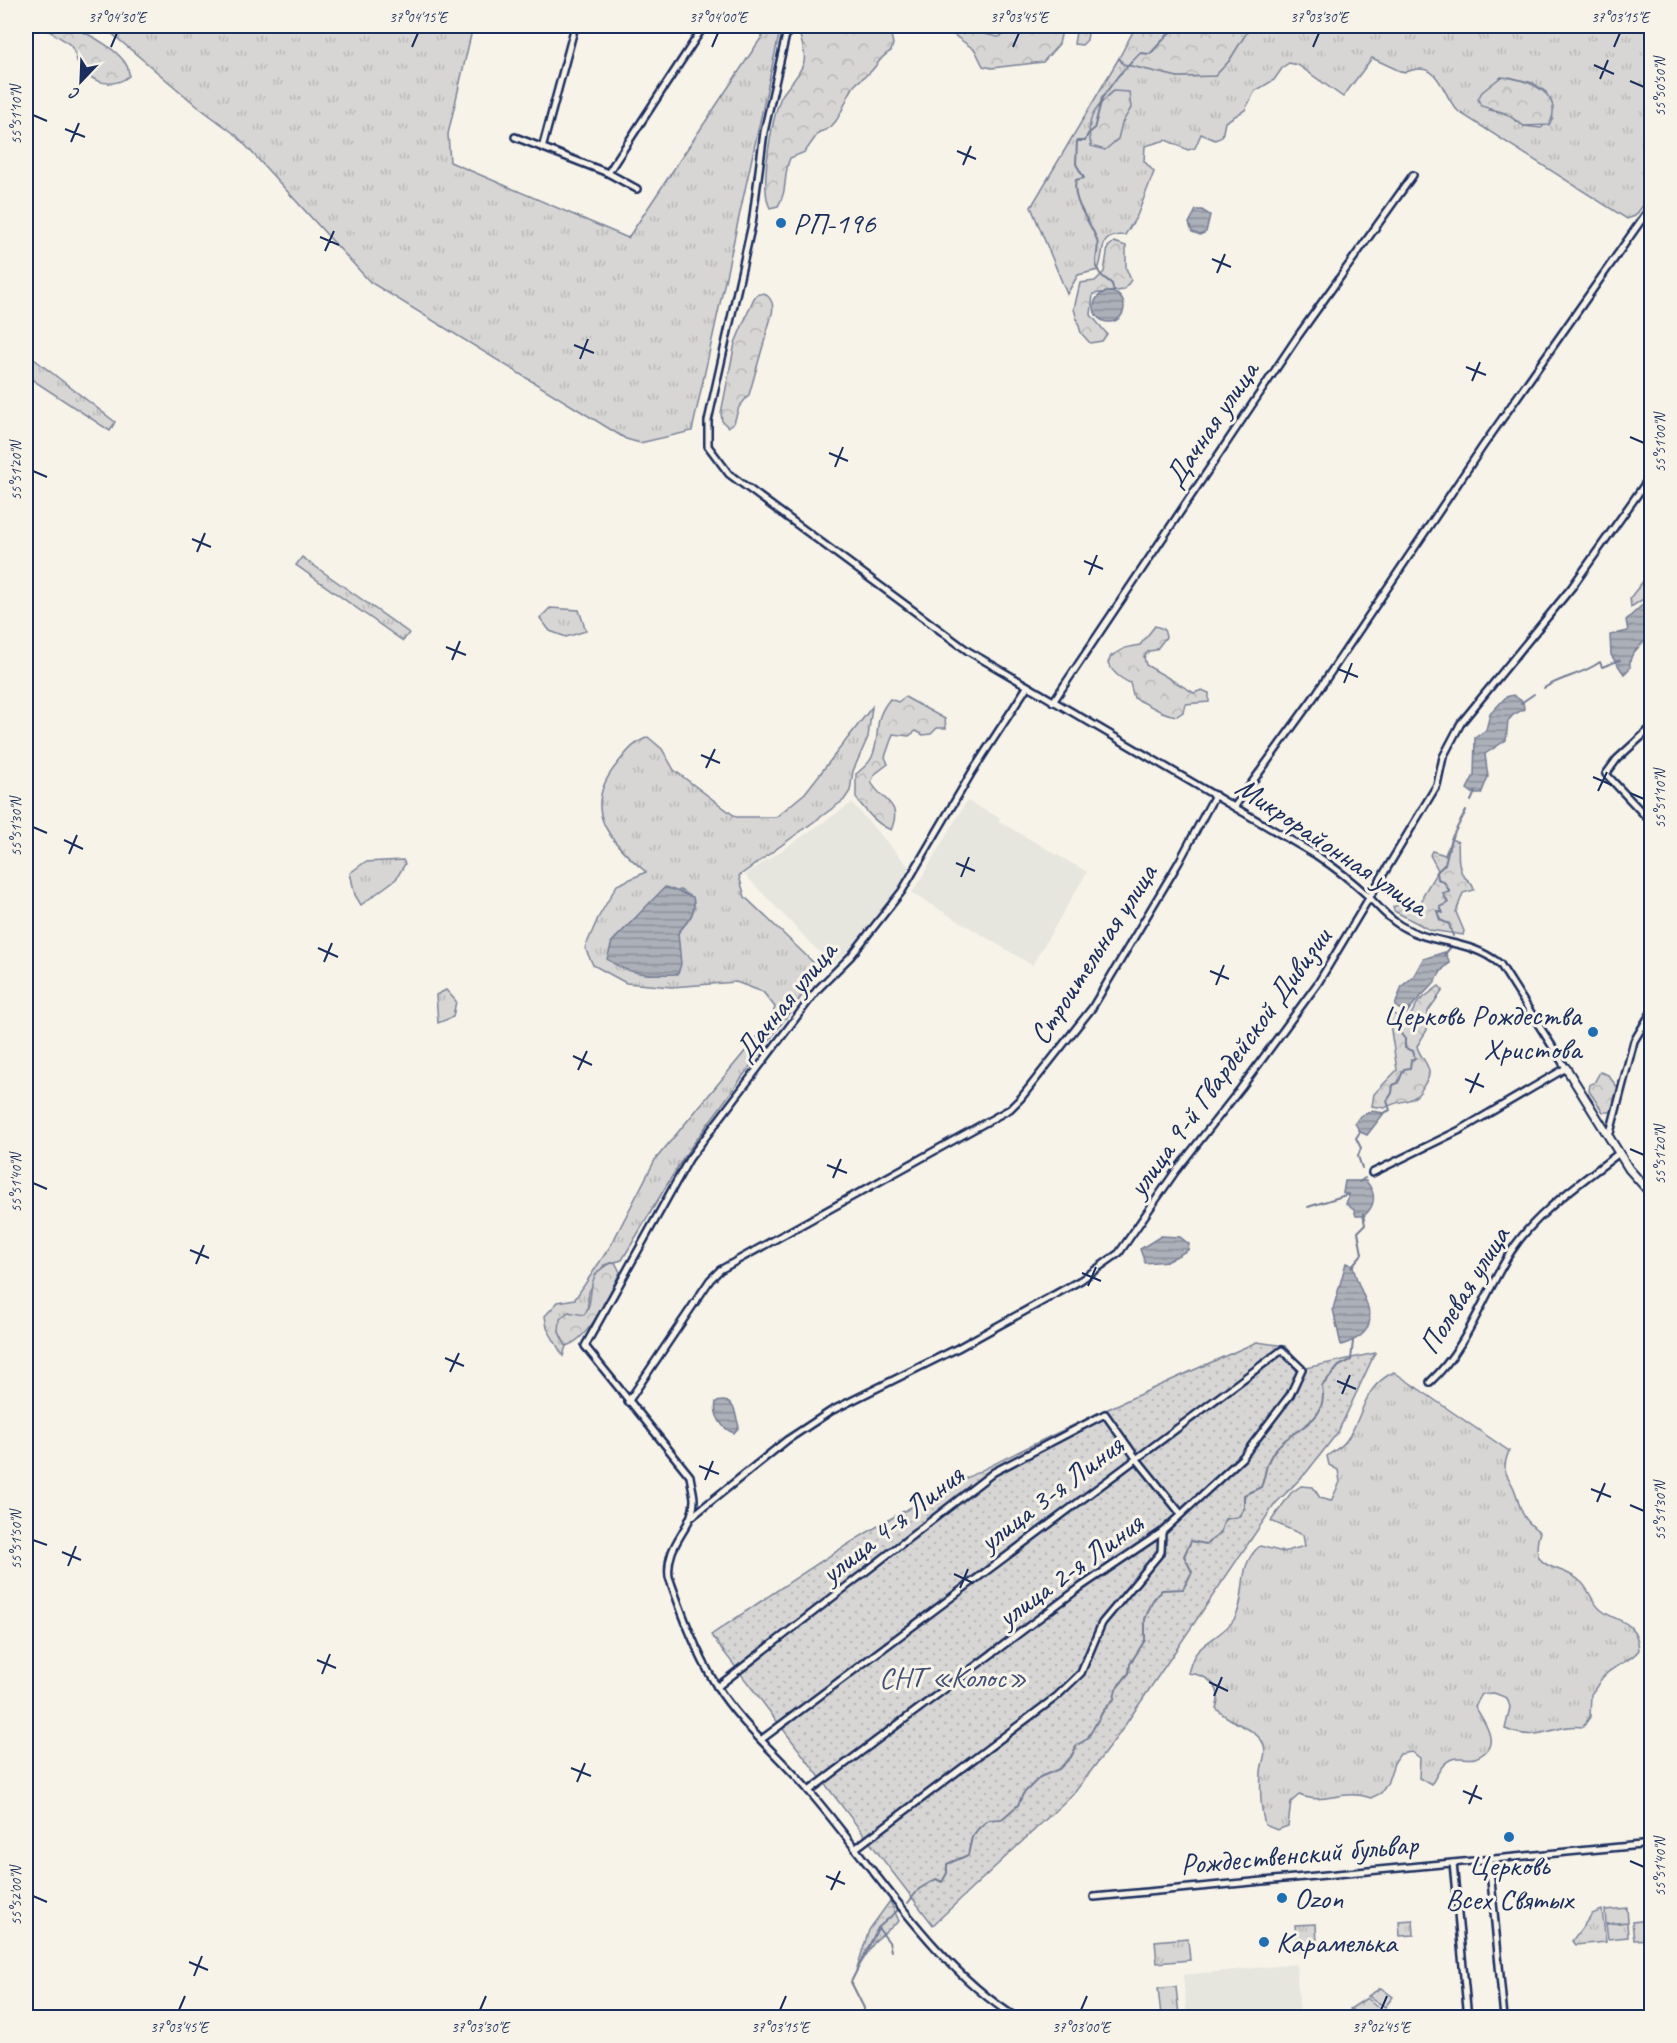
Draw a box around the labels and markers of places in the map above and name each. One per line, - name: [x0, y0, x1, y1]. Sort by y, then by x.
- place label: РП-196: [793, 204, 877, 242]
- marker: РП-196: [774, 216, 788, 230]
- place label: Церковь Рождества Христова: [1383, 996, 1584, 1068]
- marker: Церковь Рождества Христова: [1586, 1025, 1600, 1039]
- marker: Церковь Всех Святых: [1502, 1830, 1516, 1844]
- place label: Церковь Всех Святых: [1445, 1846, 1576, 1918]
- place label: Ozon: [1294, 1879, 1344, 1917]
- marker: Ozon: [1275, 1891, 1289, 1905]
- place label: Карамелька: [1276, 1923, 1399, 1961]
- marker: Карамелька: [1257, 1935, 1271, 1949]

